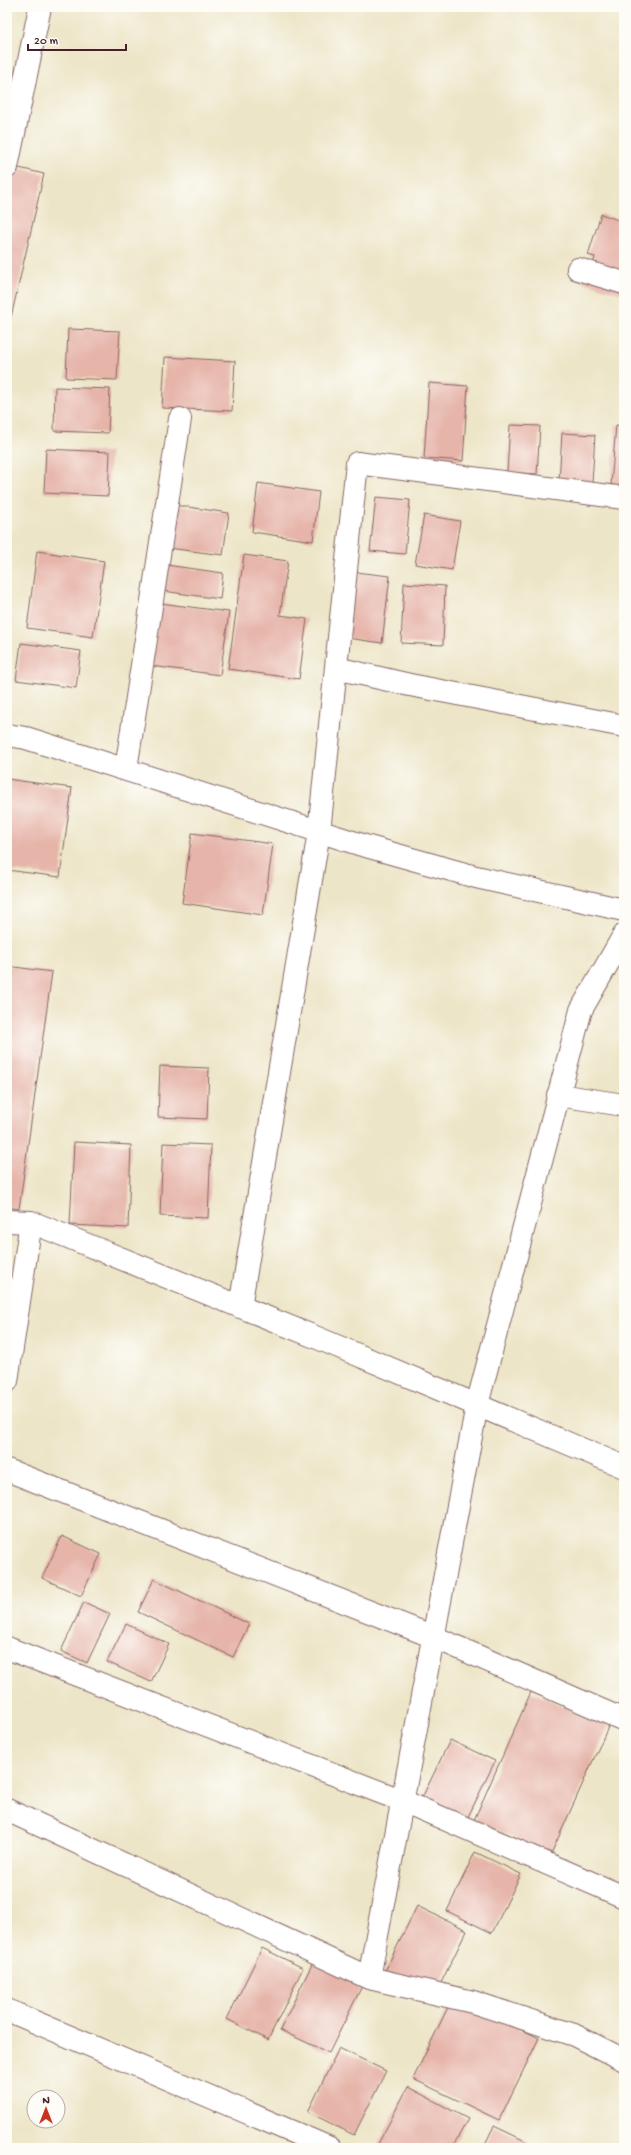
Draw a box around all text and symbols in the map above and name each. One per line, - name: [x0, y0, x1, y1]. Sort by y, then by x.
- scale bar: [28, 26, 126, 52]
- text: 20 m: [34, 35, 59, 49]
- north arrow: [26, 2089, 66, 2129]
- text: N: [42, 2095, 50, 2107]

